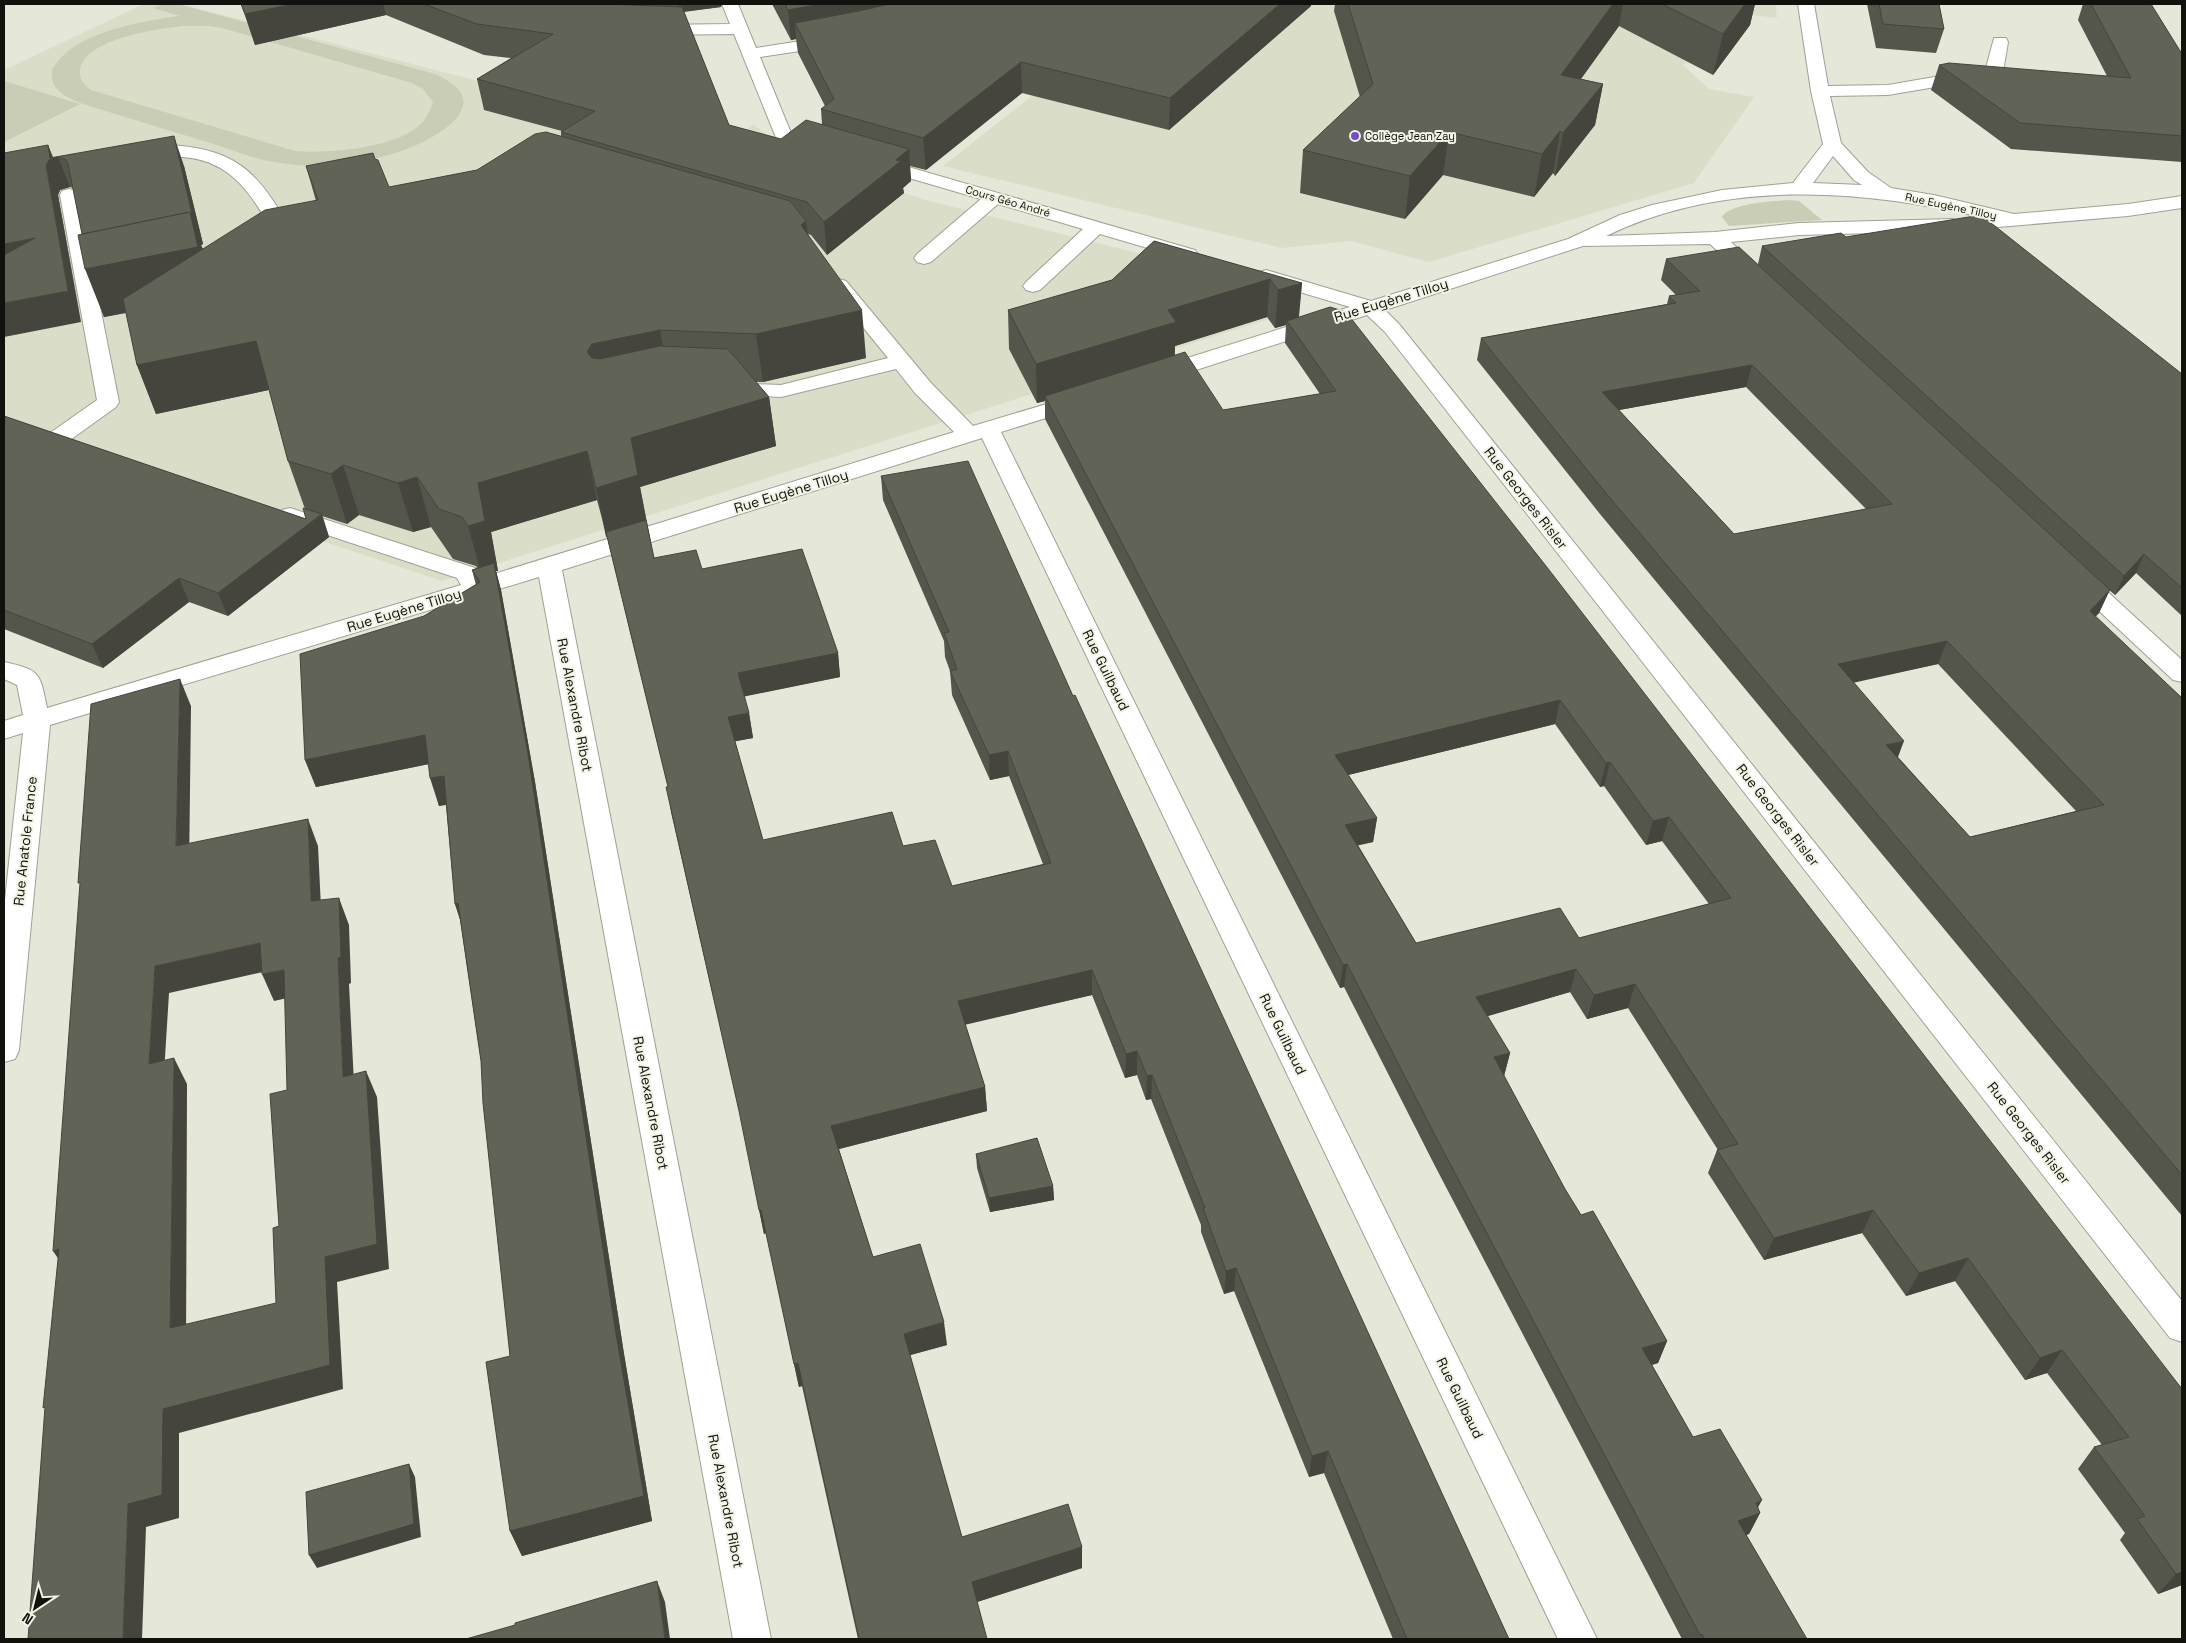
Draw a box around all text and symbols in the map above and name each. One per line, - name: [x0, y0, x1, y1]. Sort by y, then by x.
- place label: Collège Jean Zay: [1365, 129, 1455, 143]
- marker: Collège Jean Zay: [1349, 130, 1361, 142]
- street label: Cours Géo André: [964, 182, 1052, 220]
- street label: Rue Eugène Tilloy: [1904, 189, 1998, 223]
- street label: Rue Eugène Tilloy: [1332, 274, 1450, 326]
- street label: Rue Georges Risler: [1480, 443, 1572, 553]
- street label: Rue Eugène Tilloy: [732, 465, 850, 517]
- street label: Rue Eugène Tilloy: [345, 584, 463, 636]
- street label: Rue Guilbaud: [1079, 626, 1133, 714]
- street label: Rue Alexandre Ribot: [553, 637, 597, 773]
- street label: Rue Georges Risler: [1732, 760, 1824, 870]
- street label: Rue Anatole France: [9, 775, 41, 907]
- street label: Rue Guilbaud: [1256, 990, 1310, 1078]
- street label: Rue Alexandre Ribot: [629, 1035, 673, 1171]
- street label: Rue Georges Risler: [1983, 1078, 2075, 1188]
- street label: Rue Guilbaud: [1433, 1354, 1487, 1442]
- street label: Rue Alexandre Ribot: [704, 1433, 748, 1569]
- north arrow: [10, 1583, 60, 1633]
- text: N: [19, 1609, 37, 1629]

